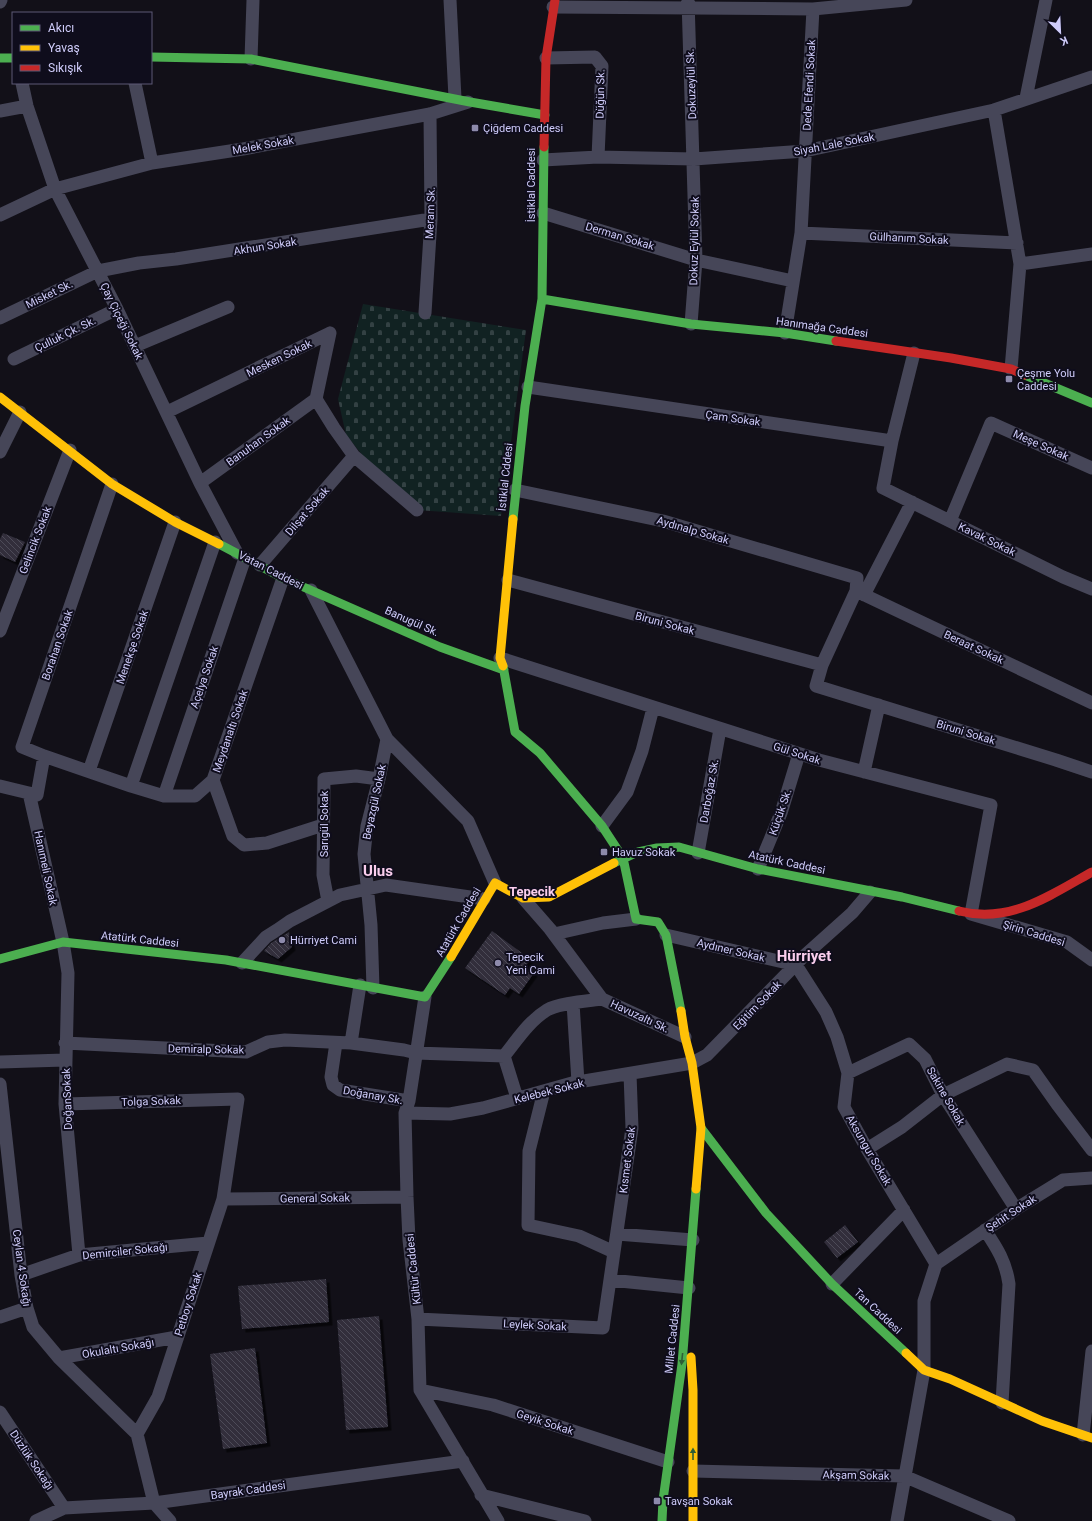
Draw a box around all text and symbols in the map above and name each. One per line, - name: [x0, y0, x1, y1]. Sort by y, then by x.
- legend: [12, 12, 152, 84]
- north arrow: [1040, 12, 1080, 52]
- text: Akıcı: [48, 21, 74, 35]
- text: K: [1057, 33, 1070, 48]
- street label: Dede Efendi Sokak: [801, 39, 818, 131]
- text: Yavaş: [48, 41, 80, 55]
- street label: Dokuzeylül Sk.: [684, 48, 699, 120]
- text: Sıkışık: [48, 61, 83, 75]
- street label: Düğün Sk.: [594, 69, 607, 119]
- place label: Çiğdem Caddesi: [483, 122, 563, 135]
- marker: Çiğdem Caddesi: [470, 123, 480, 133]
- street label: Siyah Lale Sokak: [793, 130, 876, 159]
- street label: Melek Sokak: [231, 134, 295, 157]
- street label: İstiklal Caddesi: [525, 148, 538, 222]
- street label: Meram Sk.: [423, 187, 438, 239]
- street label: Dokuz Eylül Sokak: [687, 196, 702, 285]
- street label: Derman Sokak: [584, 220, 656, 253]
- street label: Gülhanım Sokak: [869, 230, 949, 247]
- street label: Akhun Sokak: [233, 235, 298, 258]
- street label: Misket Sk.: [24, 277, 75, 311]
- street label: Çay Çiçeği Sokak: [97, 281, 146, 362]
- street label: Çulluk Çk. Sk.: [33, 314, 98, 355]
- street label: Hanımağa Caddesi: [775, 315, 869, 340]
- street label: Mesken Sokak: [244, 337, 314, 380]
- place label: Çeşme Yolu Caddesi: [1017, 367, 1075, 393]
- marker: Çeşme Yolu Caddesi: [1004, 374, 1014, 384]
- street label: Çam Sokak: [705, 408, 762, 429]
- street label: Banuhan Sokak: [224, 414, 293, 469]
- street label: Meşe Sokak: [1011, 427, 1071, 464]
- street label: İstiklal Cddesi: [495, 442, 516, 512]
- street label: Dilşat Sokak: [283, 484, 332, 538]
- street label: Gelincik Sokak: [17, 504, 54, 576]
- street label: Aydınalp Sokak: [655, 514, 731, 547]
- street label: Kavak Sokak: [956, 520, 1018, 559]
- street label: Vatan Caddesi: [236, 549, 305, 592]
- street label: Banugül Sk.: [383, 604, 441, 639]
- street label: Borahan Sokak: [39, 608, 76, 682]
- street label: Menekşe Sokak: [114, 608, 151, 686]
- street label: Biruni Sokak: [634, 609, 696, 638]
- street label: Beraat Sokak: [942, 628, 1006, 667]
- street label: Açelya Sokak: [188, 644, 221, 710]
- street label: Meydanaltı Sokak: [210, 688, 251, 774]
- street label: Biruni Sokak: [935, 717, 997, 748]
- street label: Gül Sokak: [772, 740, 823, 767]
- street label: Darboğaz Sk.: [697, 758, 722, 824]
- street label: Beyazgül Sokak: [360, 763, 389, 841]
- street label: Küçük Sk.: [767, 787, 794, 837]
- street label: Sarıgül Sokak: [318, 790, 331, 857]
- street label: Hanımeli Sokak: [31, 830, 60, 907]
- place label: Havuz Sokak: [612, 846, 676, 859]
- marker: Havuz Sokak: [599, 847, 609, 857]
- street label: Atatürk Caddesi: [747, 848, 826, 877]
- district label: Ulus: [363, 862, 393, 880]
- district label: Tepecik: [509, 884, 556, 899]
- street label: Atatürk Caddesi: [433, 885, 484, 959]
- street label: Şirin Caddesi: [1001, 918, 1066, 949]
- street label: Atatürk Caddesi: [100, 929, 179, 950]
- place label: Hürriyet Cami: [290, 934, 357, 947]
- marker: Hürriyet Cami: [277, 935, 287, 945]
- street label: Aydıner Sokak: [696, 936, 767, 965]
- district label: Hürriyet: [777, 947, 831, 965]
- place label: Tepecik Yeni Cami: [506, 951, 555, 977]
- marker: Tepecik Yeni Cami: [493, 958, 503, 968]
- street label: Eğitim Sokak: [731, 978, 784, 1033]
- street label: Havuzaltı Sk.: [608, 997, 671, 1036]
- street label: Demiralp Sokak: [168, 1042, 245, 1057]
- street label: Sakine Sokak: [924, 1065, 968, 1128]
- street label: DoğanSokak: [60, 1068, 75, 1130]
- street label: Kelebek Sokak: [513, 1076, 586, 1106]
- street label: Doğanay Sk.: [342, 1084, 404, 1107]
- street label: Tolga Sokak: [121, 1094, 182, 1109]
- street label: Aksungur Sokak: [843, 1113, 894, 1188]
- street label: Kısmet Sokak: [617, 1126, 638, 1194]
- street label: General Sokak: [280, 1191, 351, 1206]
- street label: Şehit Sokak: [984, 1192, 1039, 1234]
- street label: Ceylan 4 Sokağı: [10, 1229, 33, 1307]
- street label: Kültür Caddesi: [403, 1233, 424, 1305]
- street label: Demirciler Sokağı: [82, 1241, 168, 1262]
- street label: Petboy Sokak: [172, 1270, 205, 1338]
- street label: Tan Caddesi: [851, 1286, 904, 1337]
- street label: Millet Caddesi: [662, 1304, 683, 1374]
- street label: Leylek Sokak: [503, 1317, 568, 1334]
- street label: Okulaltı Sokağı: [81, 1336, 155, 1361]
- one-way arrow: [679, 1353, 686, 1365]
- street label: Geyik Sokak: [515, 1407, 575, 1438]
- street label: Düzlük Sokağı: [7, 1428, 56, 1493]
- one-way arrow: [690, 1447, 696, 1460]
- street label: Akşam Sokak: [823, 1468, 890, 1483]
- street label: Bayrak Caddesi: [210, 1479, 286, 1502]
- place label: Tavşan Sokak: [665, 1495, 733, 1508]
- marker: Tavşan Sokak: [652, 1496, 662, 1506]

